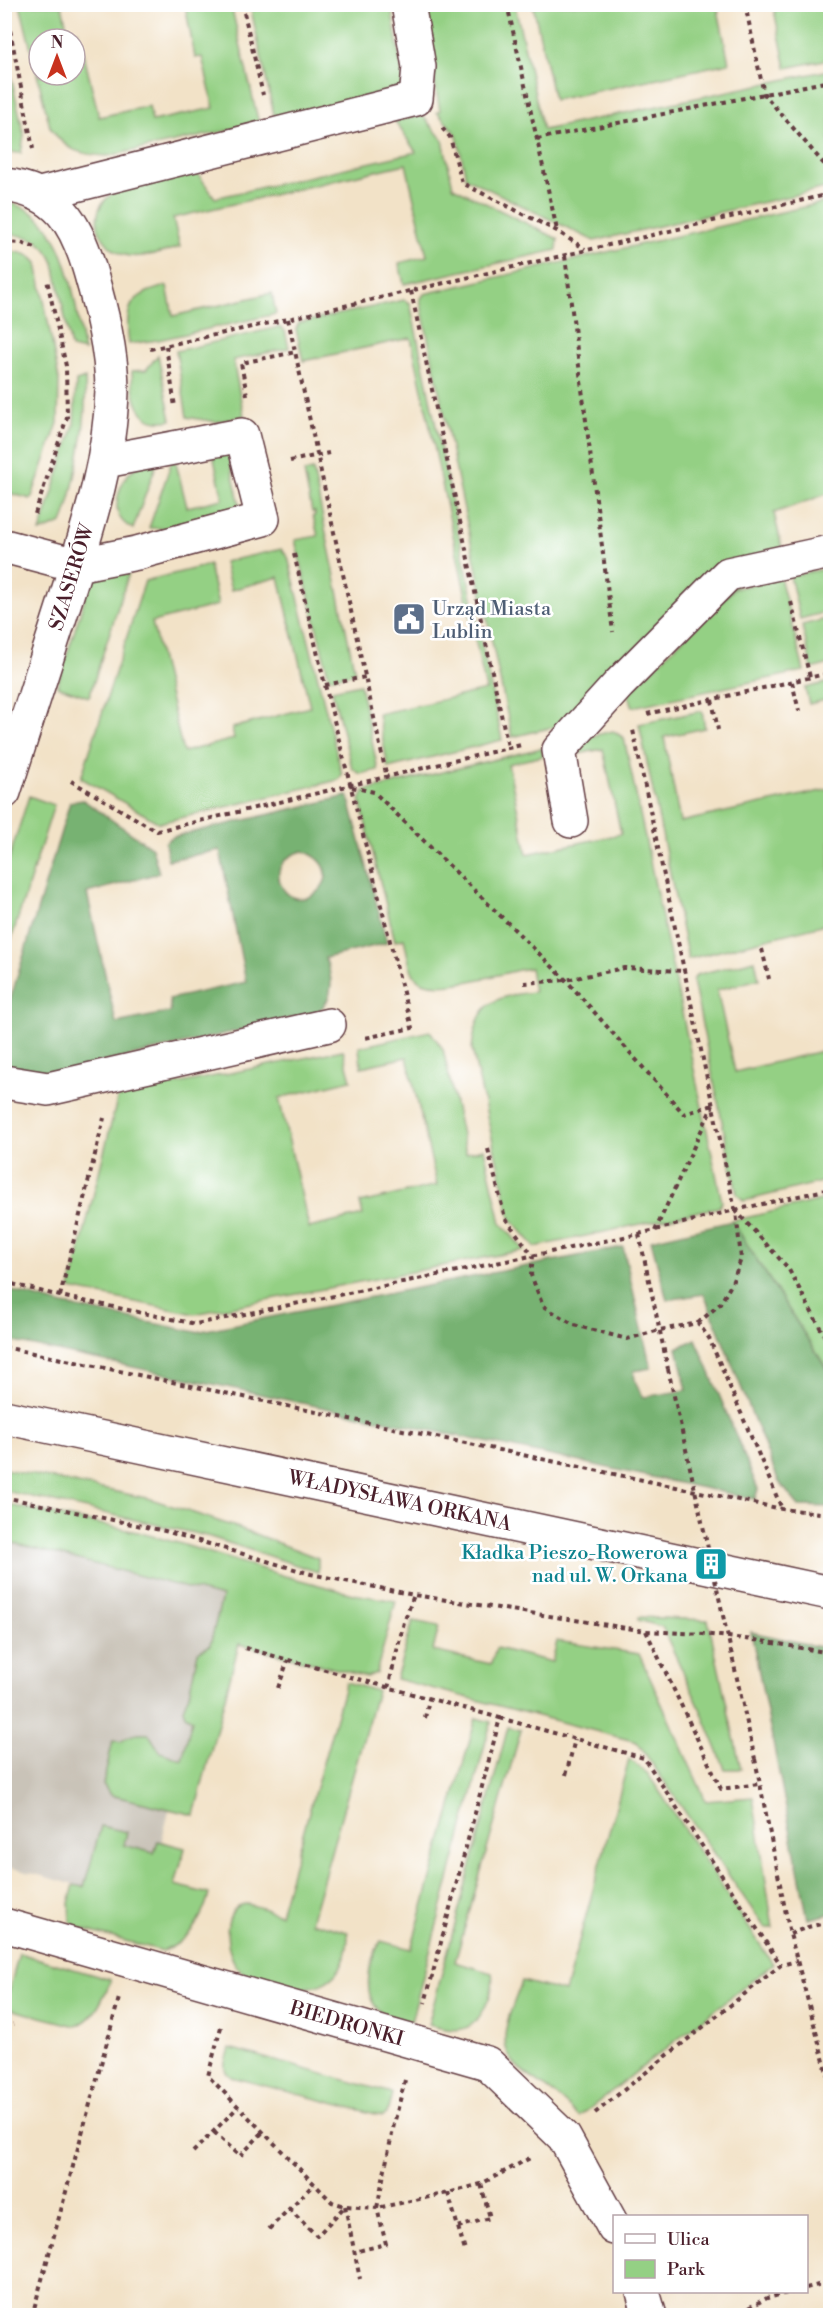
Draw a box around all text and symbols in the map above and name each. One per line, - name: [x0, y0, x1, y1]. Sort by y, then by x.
- north arrow: [27, 27, 87, 87]
- text: N: [51, 33, 64, 53]
- street label: SZASERÓW: [43, 520, 101, 634]
- place label: Urząd Miasta Lublin: [432, 597, 552, 645]
- public building icon: Urząd Miasta Lublin: [391, 601, 427, 637]
- street label: WŁADYSŁAWA ORKANA: [285, 1465, 515, 1538]
- place label: Kładka Pieszo-Rowerowa nad ul. W. Orkana: [461, 1541, 689, 1589]
- building icon: Kładka Pieszo-Rowerowa nad ul. W. Orkana: [693, 1546, 729, 1582]
- street label: BIEDRONKI: [286, 1996, 407, 2053]
- legend: [613, 2215, 808, 2293]
- text: Ulica: [667, 2228, 711, 2251]
- text: Park: [667, 2258, 706, 2281]

